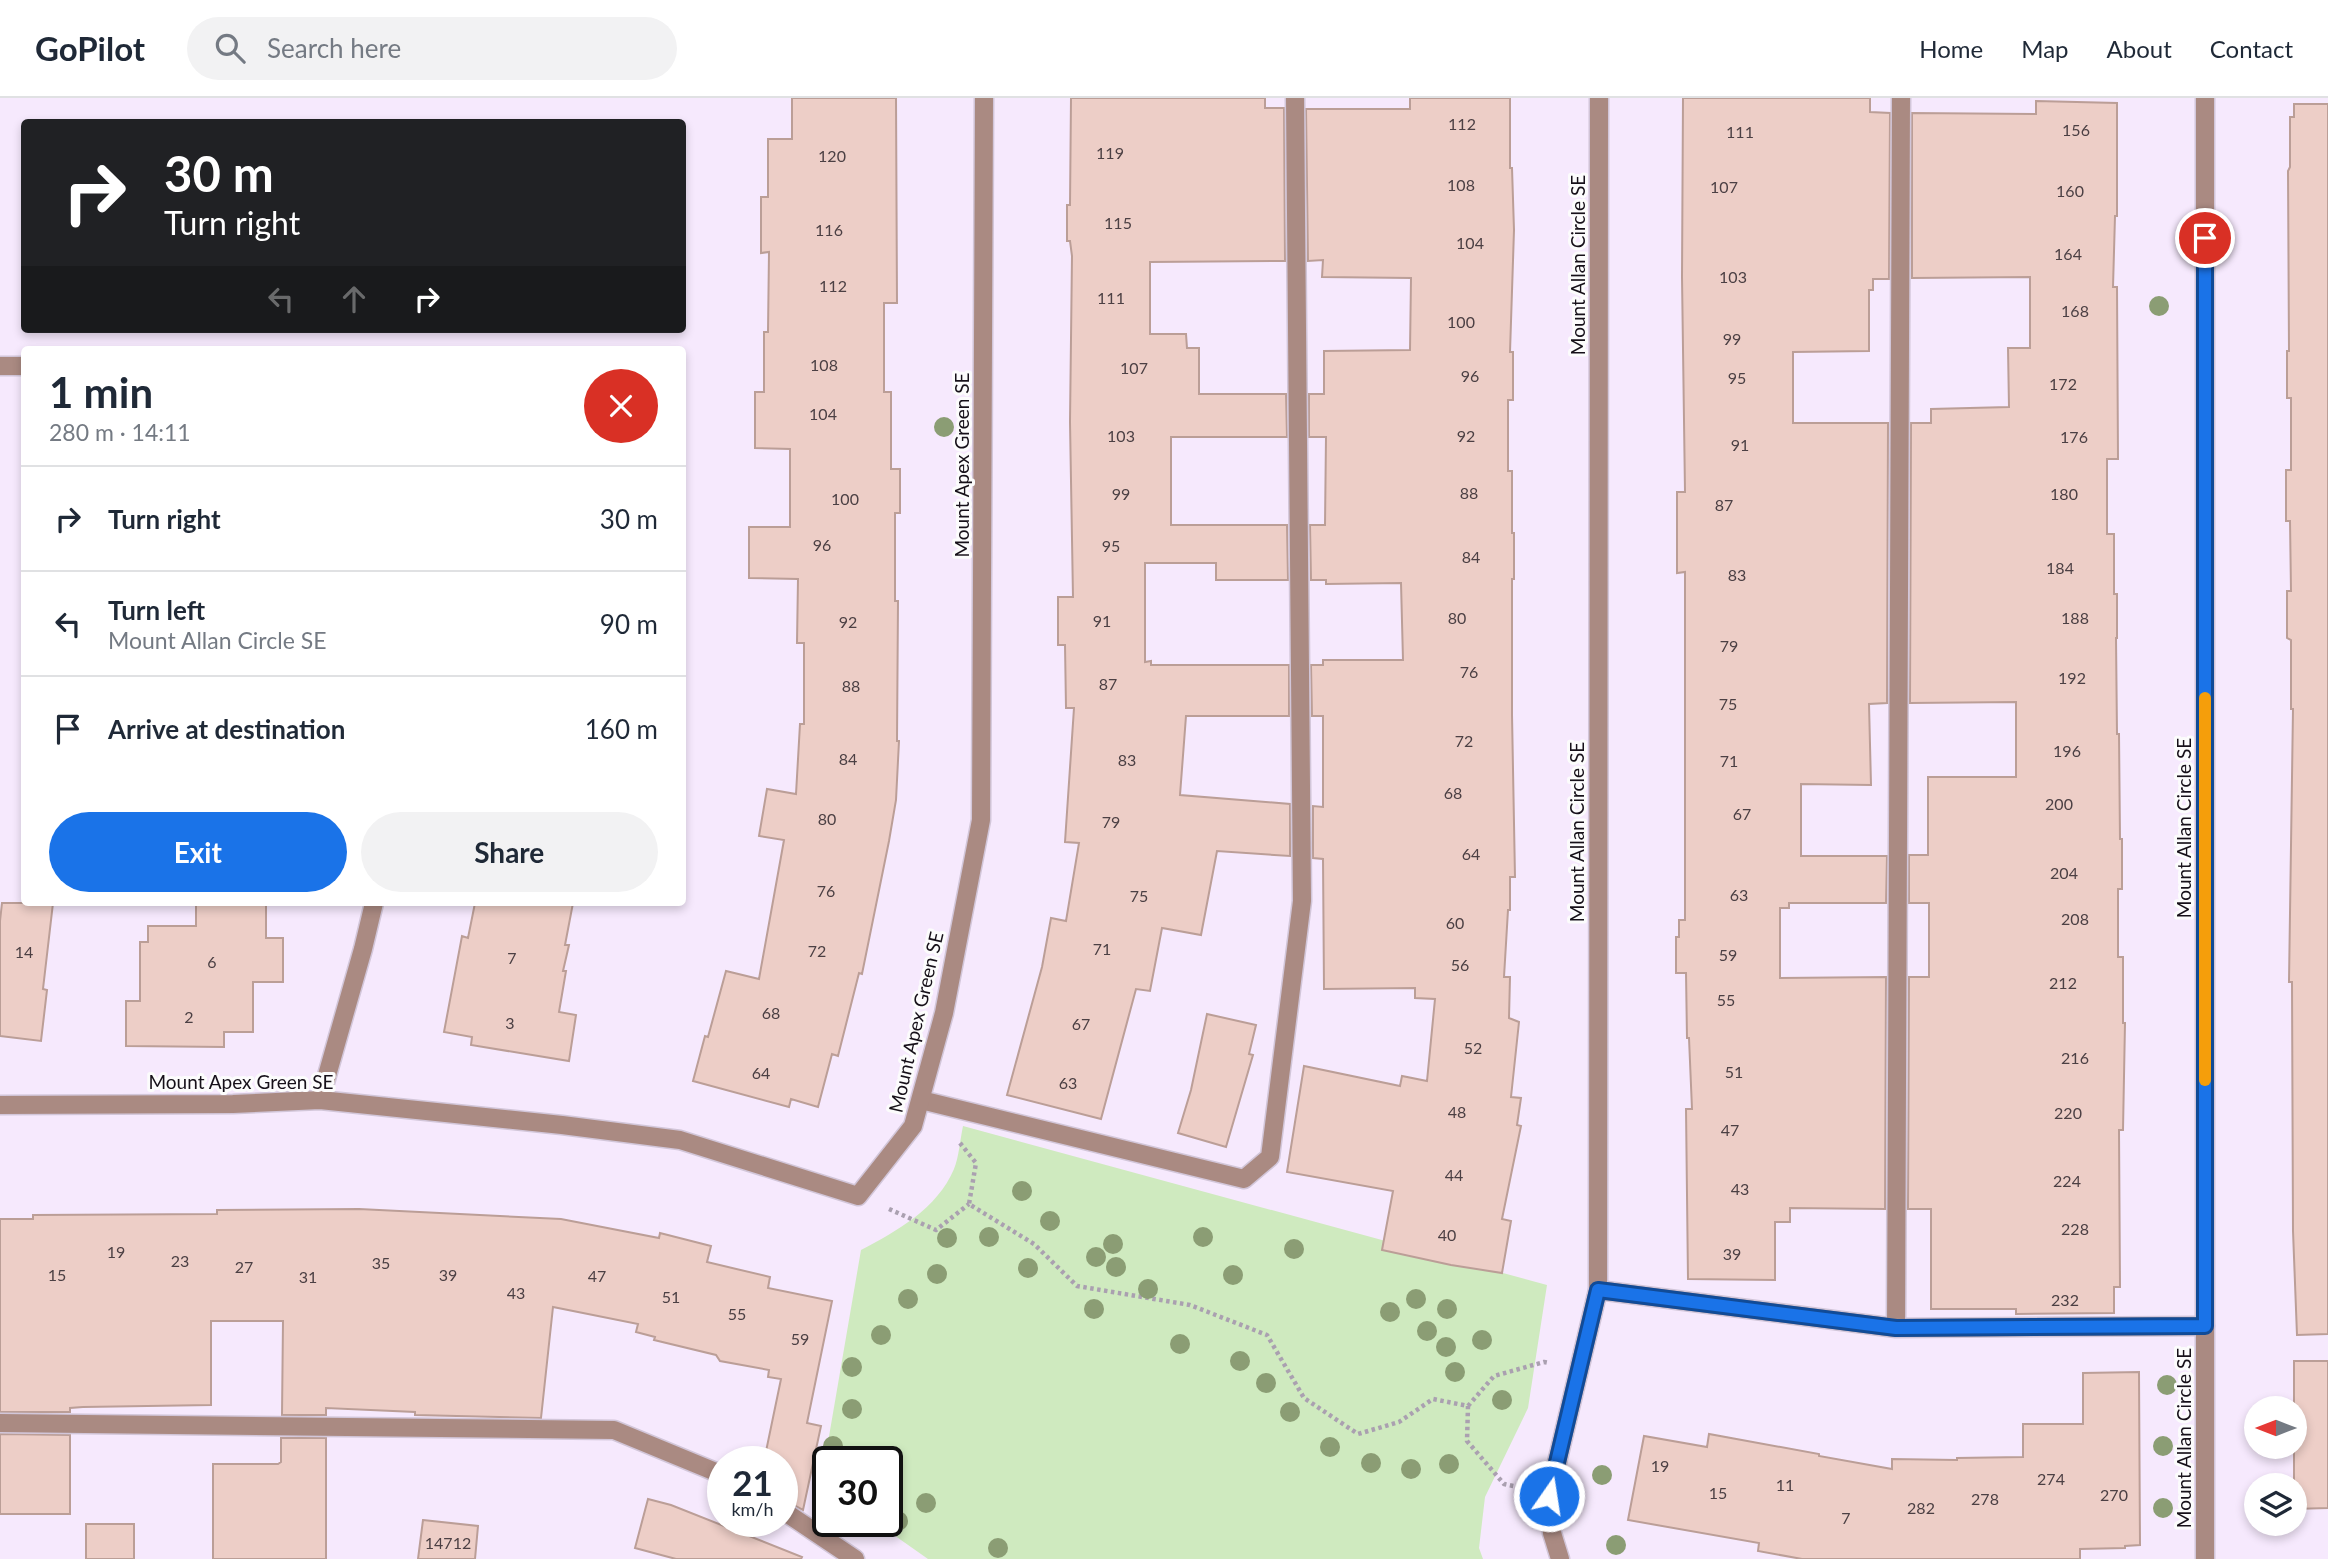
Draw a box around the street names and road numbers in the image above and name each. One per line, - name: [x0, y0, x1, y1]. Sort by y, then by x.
- street label: Mount Allan Circle SE: [1566, 175, 1589, 355]
- street label: Mount Apex Green SE: [950, 372, 973, 558]
- street label: Mount Allan Circle SE: [2172, 738, 2195, 918]
- street label: Mount Allan Circle SE: [1565, 742, 1588, 922]
- street label: Mount Apex Green SE: [883, 929, 948, 1115]
- street label: Mount Apex Green SE: [149, 1070, 334, 1093]
- street label: Mount Allan Circle SE: [2172, 1348, 2195, 1528]

